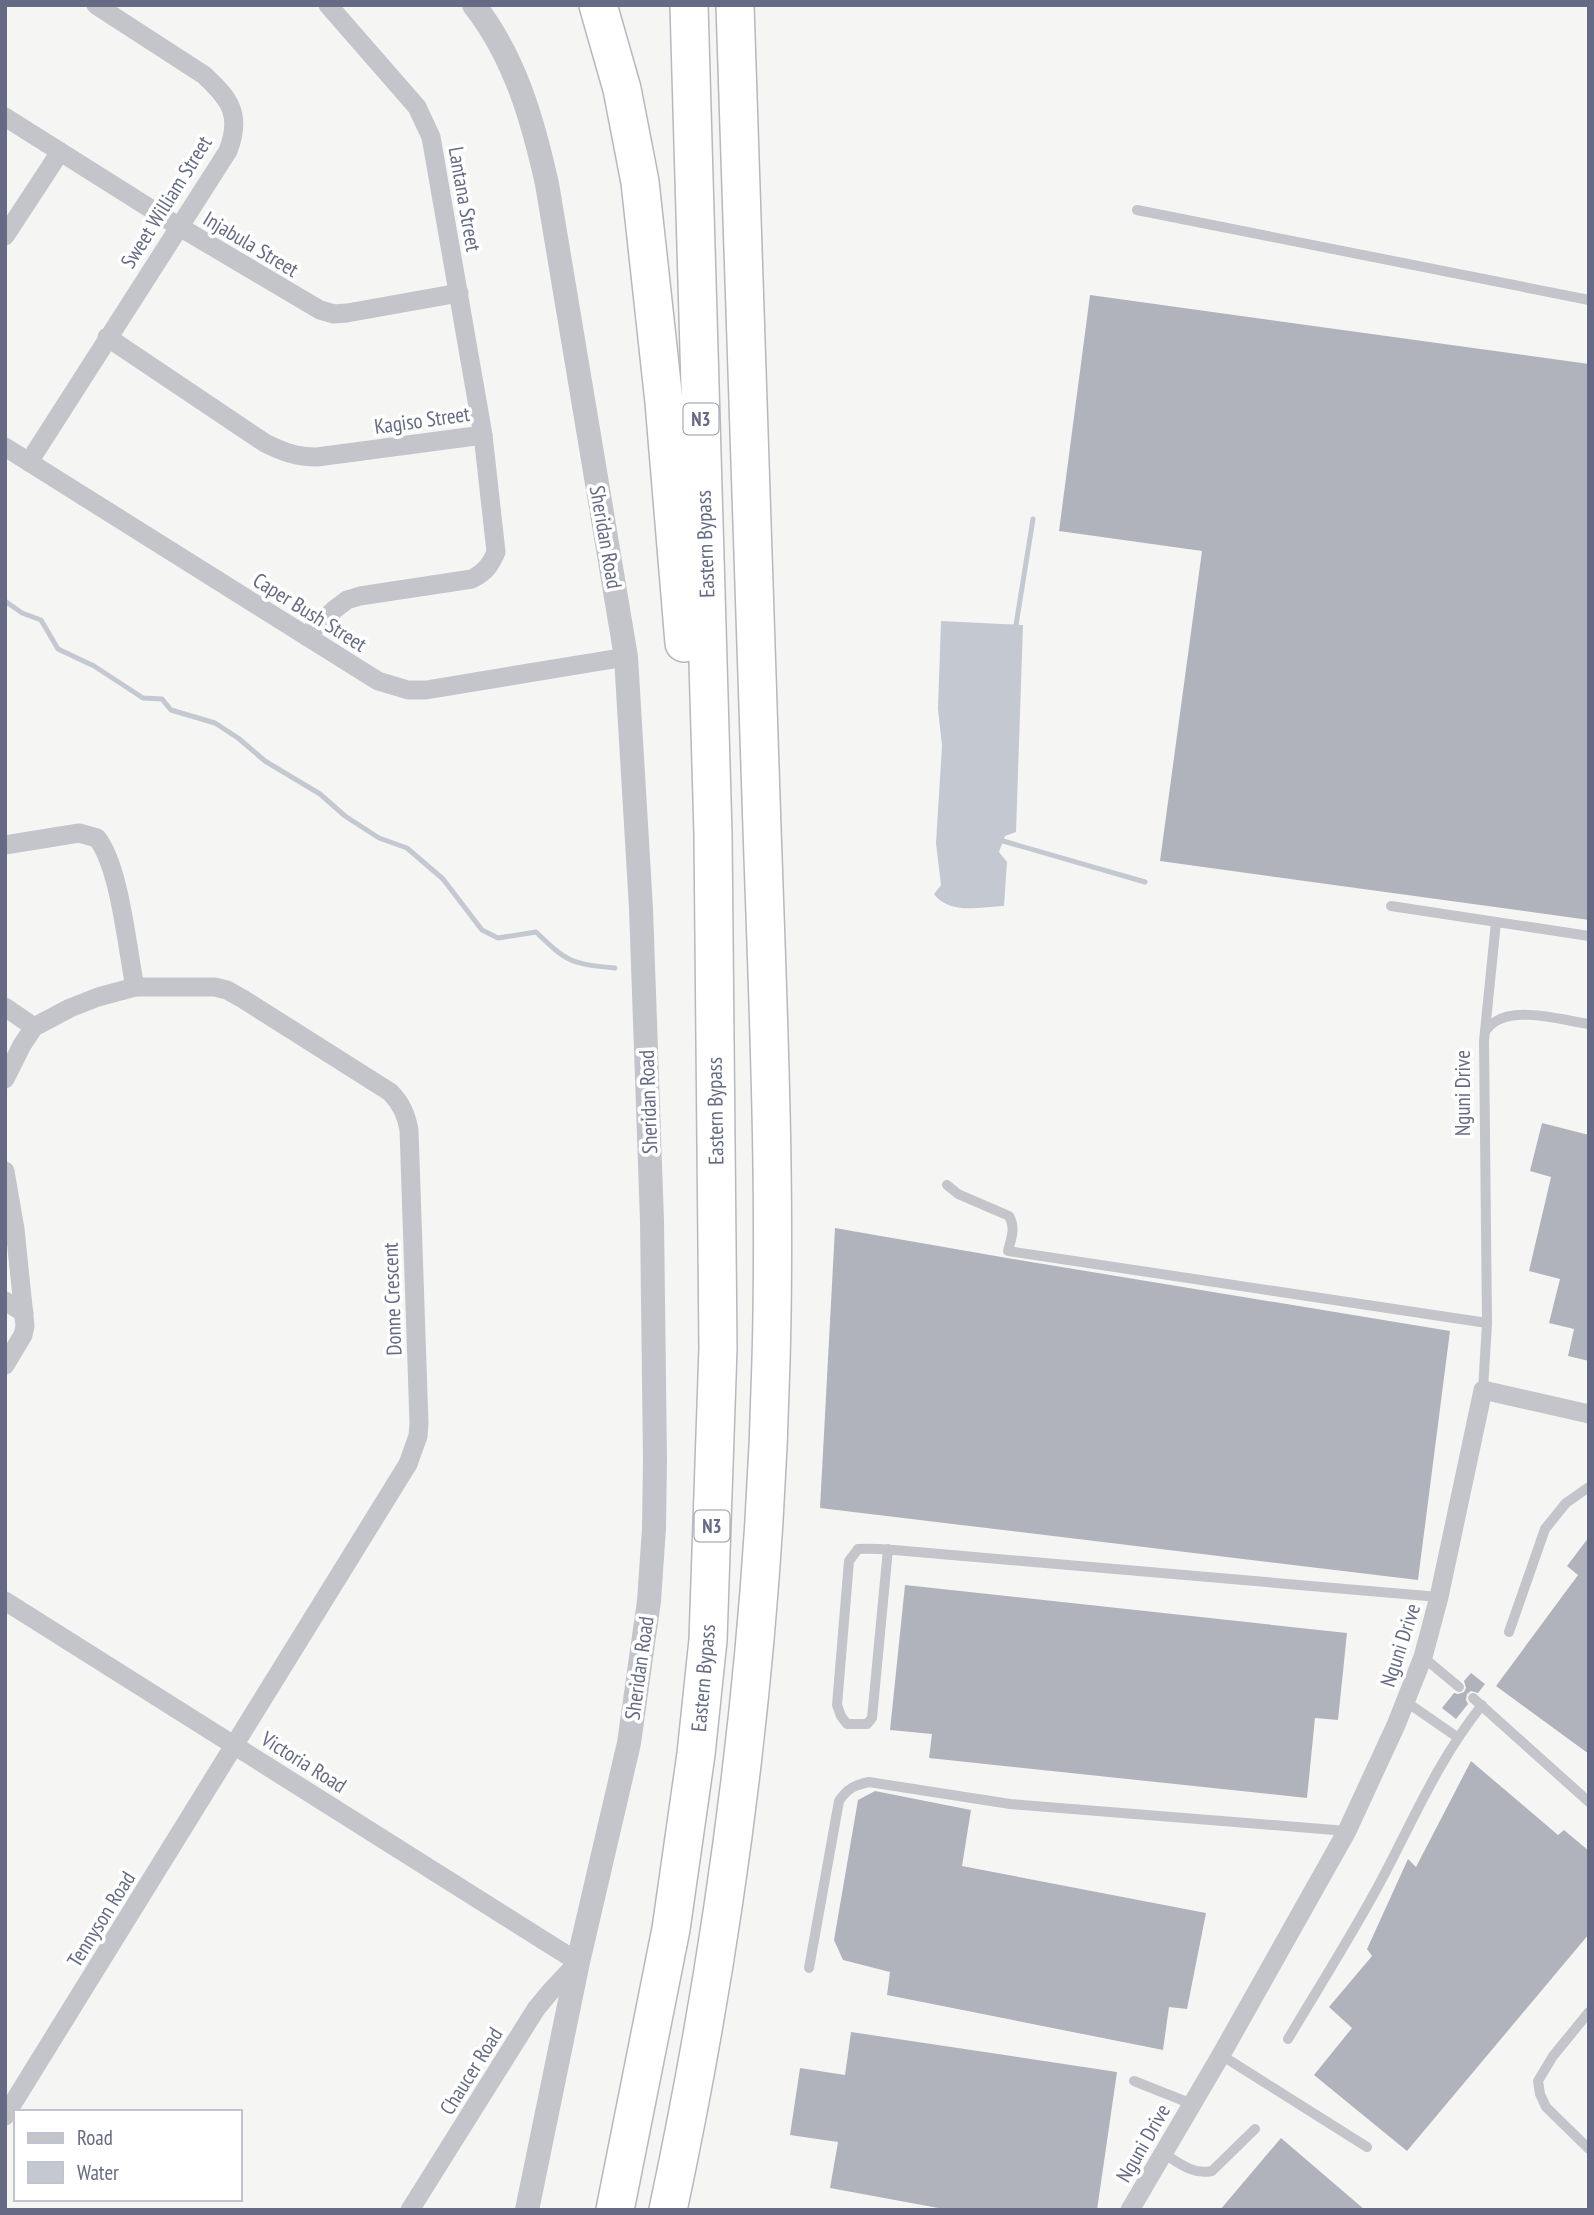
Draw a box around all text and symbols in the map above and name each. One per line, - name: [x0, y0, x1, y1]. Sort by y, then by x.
- street label: Sweet William Street: [114, 131, 218, 273]
- street label: Lantana Street: [443, 145, 488, 254]
- street label: Injabula Street: [198, 205, 304, 283]
- street label: Kagiso Street: [373, 400, 472, 440]
- road number: N3: [684, 404, 718, 434]
- street label: Sheridan Road: [584, 483, 628, 591]
- street label: Eastern Bypass: [690, 490, 720, 598]
- street label: Caper Bush Street: [248, 566, 372, 658]
- street label: Sheridan Road: [633, 1049, 663, 1155]
- street label: Nguni Drive: [1449, 1050, 1476, 1136]
- street label: Eastern Bypass: [701, 1057, 729, 1165]
- street label: Donne Crescent: [377, 1242, 407, 1356]
- road number: N3: [694, 1510, 730, 1542]
- street label: Nguni Drive: [1374, 1600, 1426, 1690]
- street label: Sheridan Road: [618, 1615, 660, 1721]
- street label: Eastern Bypass: [685, 1623, 721, 1733]
- street label: Victoria Road: [256, 1725, 352, 1799]
- street label: Tennyson Road: [61, 1866, 141, 1972]
- street label: Chaucer Road: [434, 2022, 508, 2120]
- street label: Nguni Drive: [1110, 2099, 1176, 2187]
- legend: [14, 2110, 242, 2201]
- text: Road: [77, 2124, 113, 2151]
- text: Water: [77, 2159, 119, 2186]

